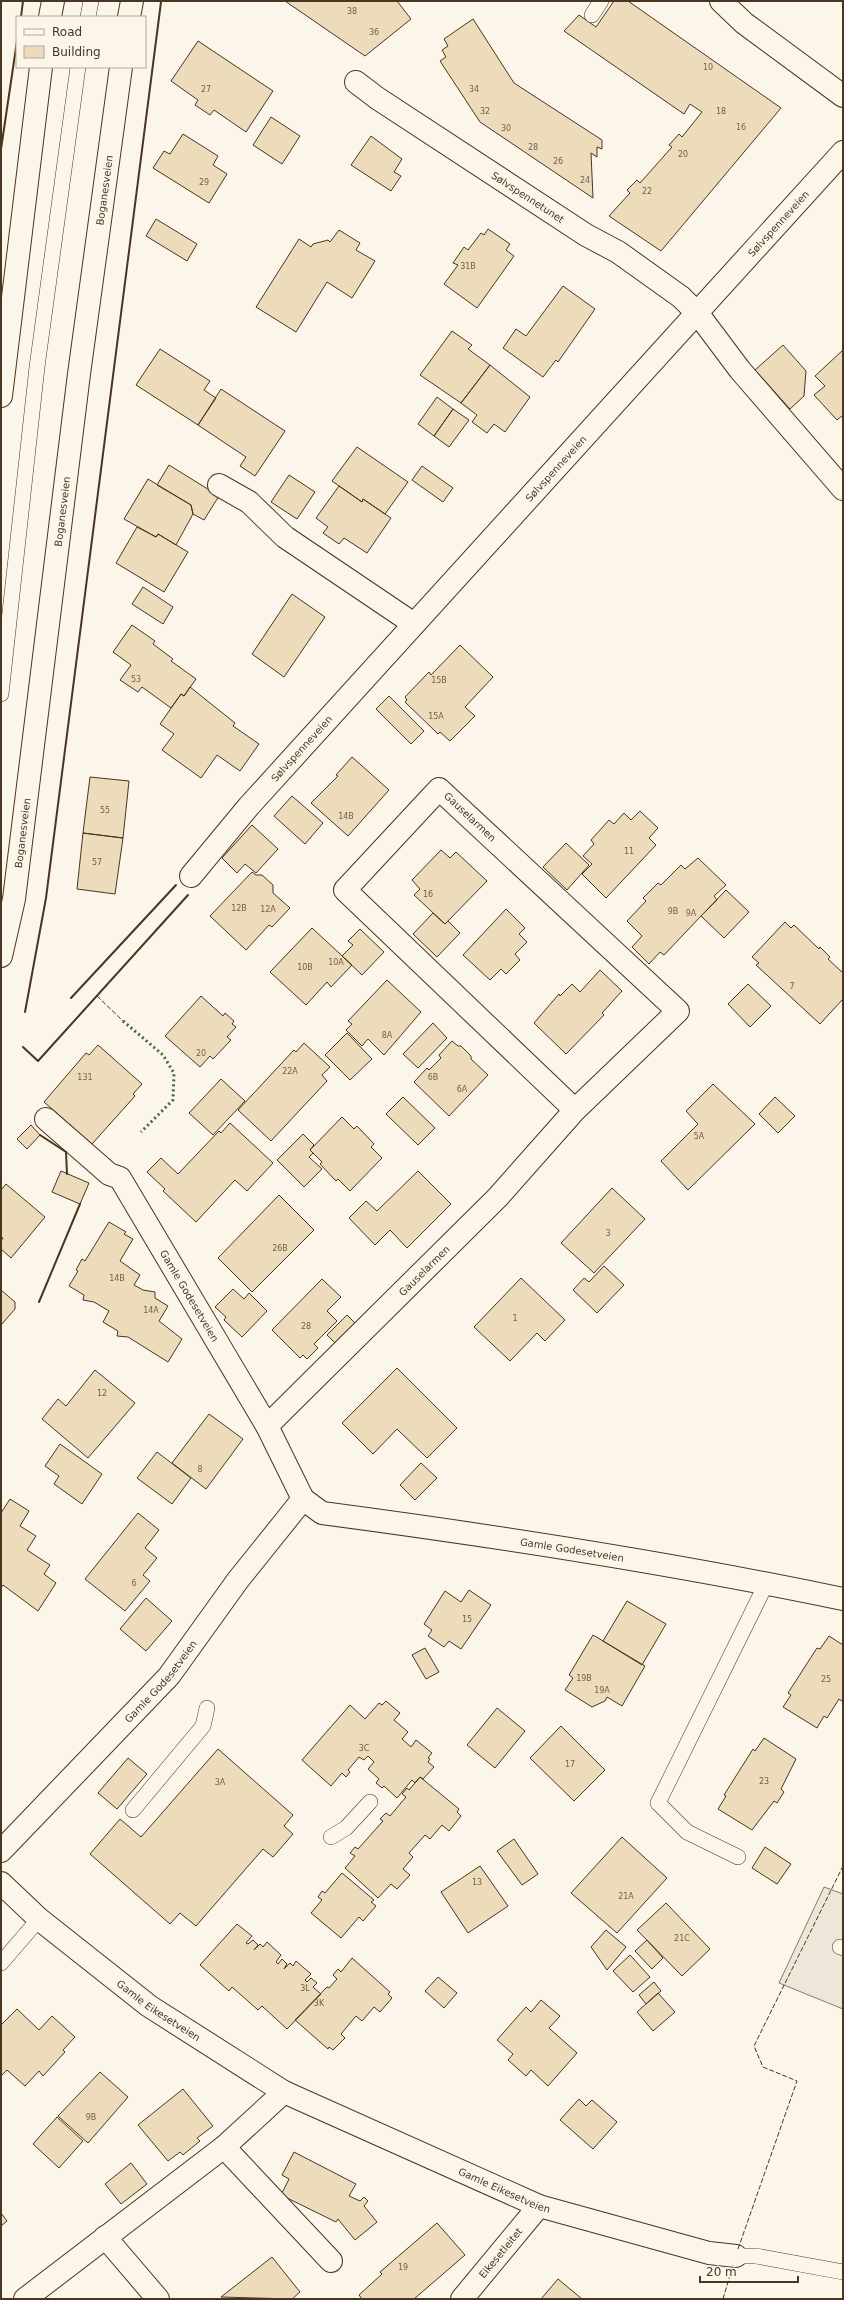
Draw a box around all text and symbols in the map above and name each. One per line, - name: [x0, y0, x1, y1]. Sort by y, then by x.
- house number: 38: [347, 7, 357, 16]
- legend: [16, 16, 146, 68]
- text: Road: [52, 25, 82, 39]
- house number: 36: [369, 28, 379, 37]
- text: Building: [52, 45, 101, 59]
- house number: 10: [703, 63, 713, 72]
- house number: 27: [201, 85, 211, 94]
- house number: 34: [469, 85, 479, 94]
- house number: 32: [480, 107, 490, 116]
- house number: 18: [716, 107, 726, 116]
- house number: 16: [736, 123, 746, 132]
- house number: 30: [501, 124, 511, 133]
- house number: 28: [528, 143, 538, 152]
- house number: 20: [678, 150, 688, 159]
- street label: Boganesveien: [94, 154, 114, 226]
- house number: 26: [553, 157, 563, 166]
- street label: Sølvspennetunet: [490, 169, 566, 225]
- house number: 24: [580, 176, 590, 185]
- house number: 29: [199, 178, 209, 187]
- house number: 22: [642, 187, 652, 196]
- street label: Sølvspenneveien: [746, 188, 811, 259]
- house number: 31B: [460, 262, 476, 271]
- street label: Sølvspenneveien: [523, 433, 588, 504]
- street label: Boganesveien: [52, 476, 72, 547]
- house number: 53: [131, 675, 141, 684]
- house number: 15B: [431, 676, 447, 685]
- house number: 15A: [428, 712, 444, 721]
- street label: Sølvspenneveien: [269, 713, 334, 783]
- street label: Gauselarmen: [442, 790, 498, 844]
- street label: Boganesveien: [12, 797, 32, 869]
- house number: 55: [100, 806, 110, 815]
- house number: 14B: [338, 812, 354, 821]
- house number: 11: [624, 847, 634, 856]
- house number: 57: [92, 858, 102, 867]
- house number: 16: [423, 890, 433, 899]
- house number: 12B: [231, 904, 247, 913]
- house number: 12A: [260, 905, 276, 914]
- house number: 9B: [668, 907, 678, 916]
- house number: 9A: [686, 909, 697, 918]
- house number: 10A: [328, 958, 344, 967]
- house number: 10B: [297, 963, 313, 972]
- house number: 7: [789, 982, 795, 991]
- house number: 8A: [382, 1031, 393, 1040]
- house number: 20: [196, 1049, 206, 1058]
- house number: 22A: [282, 1067, 298, 1076]
- house number: 131: [77, 1073, 93, 1082]
- house number: 6B: [428, 1073, 438, 1082]
- house number: 6A: [457, 1085, 468, 1094]
- house number: 5A: [694, 1132, 705, 1141]
- house number: 3: [605, 1229, 611, 1238]
- street label: Gauselarmen: [396, 1243, 452, 1298]
- house number: 26B: [272, 1244, 288, 1253]
- street label: Gamle Godesetveien: [158, 1248, 221, 1343]
- house number: 14B: [109, 1274, 125, 1283]
- house number: 14A: [143, 1306, 159, 1315]
- house number: 1: [512, 1314, 518, 1323]
- house number: 28: [301, 1322, 311, 1331]
- house number: 12: [97, 1389, 107, 1398]
- house number: 8: [197, 1465, 203, 1474]
- street label: Gamle Godesetveien: [519, 1536, 625, 1563]
- house number: 6: [131, 1579, 137, 1588]
- house number: 15: [462, 1615, 472, 1624]
- street label: Gamle Godesetveien: [122, 1638, 198, 1725]
- house number: 19B: [576, 1674, 592, 1683]
- house number: 25: [821, 1675, 831, 1684]
- house number: 19A: [594, 1686, 610, 1695]
- house number: 3C: [359, 1744, 370, 1753]
- house number: 17: [565, 1760, 575, 1769]
- house number: 23: [759, 1777, 769, 1786]
- house number: 3A: [215, 1778, 226, 1787]
- house number: 13: [472, 1878, 482, 1887]
- house number: 21A: [618, 1892, 634, 1901]
- house number: 21C: [674, 1934, 690, 1943]
- street label: Gamle Eikesetveien: [115, 1977, 203, 2043]
- house number: 3L: [300, 1984, 310, 1993]
- house number: 3K: [314, 1999, 325, 2008]
- house number: 9B: [86, 2113, 96, 2122]
- street label: Gamle Eikesetveien: [457, 2165, 552, 2214]
- street label: Eikesetleitet: [476, 2225, 524, 2280]
- scale bar: [700, 2258, 798, 2284]
- house number: 19: [398, 2263, 408, 2272]
- text: 20 m: [706, 2265, 737, 2279]

